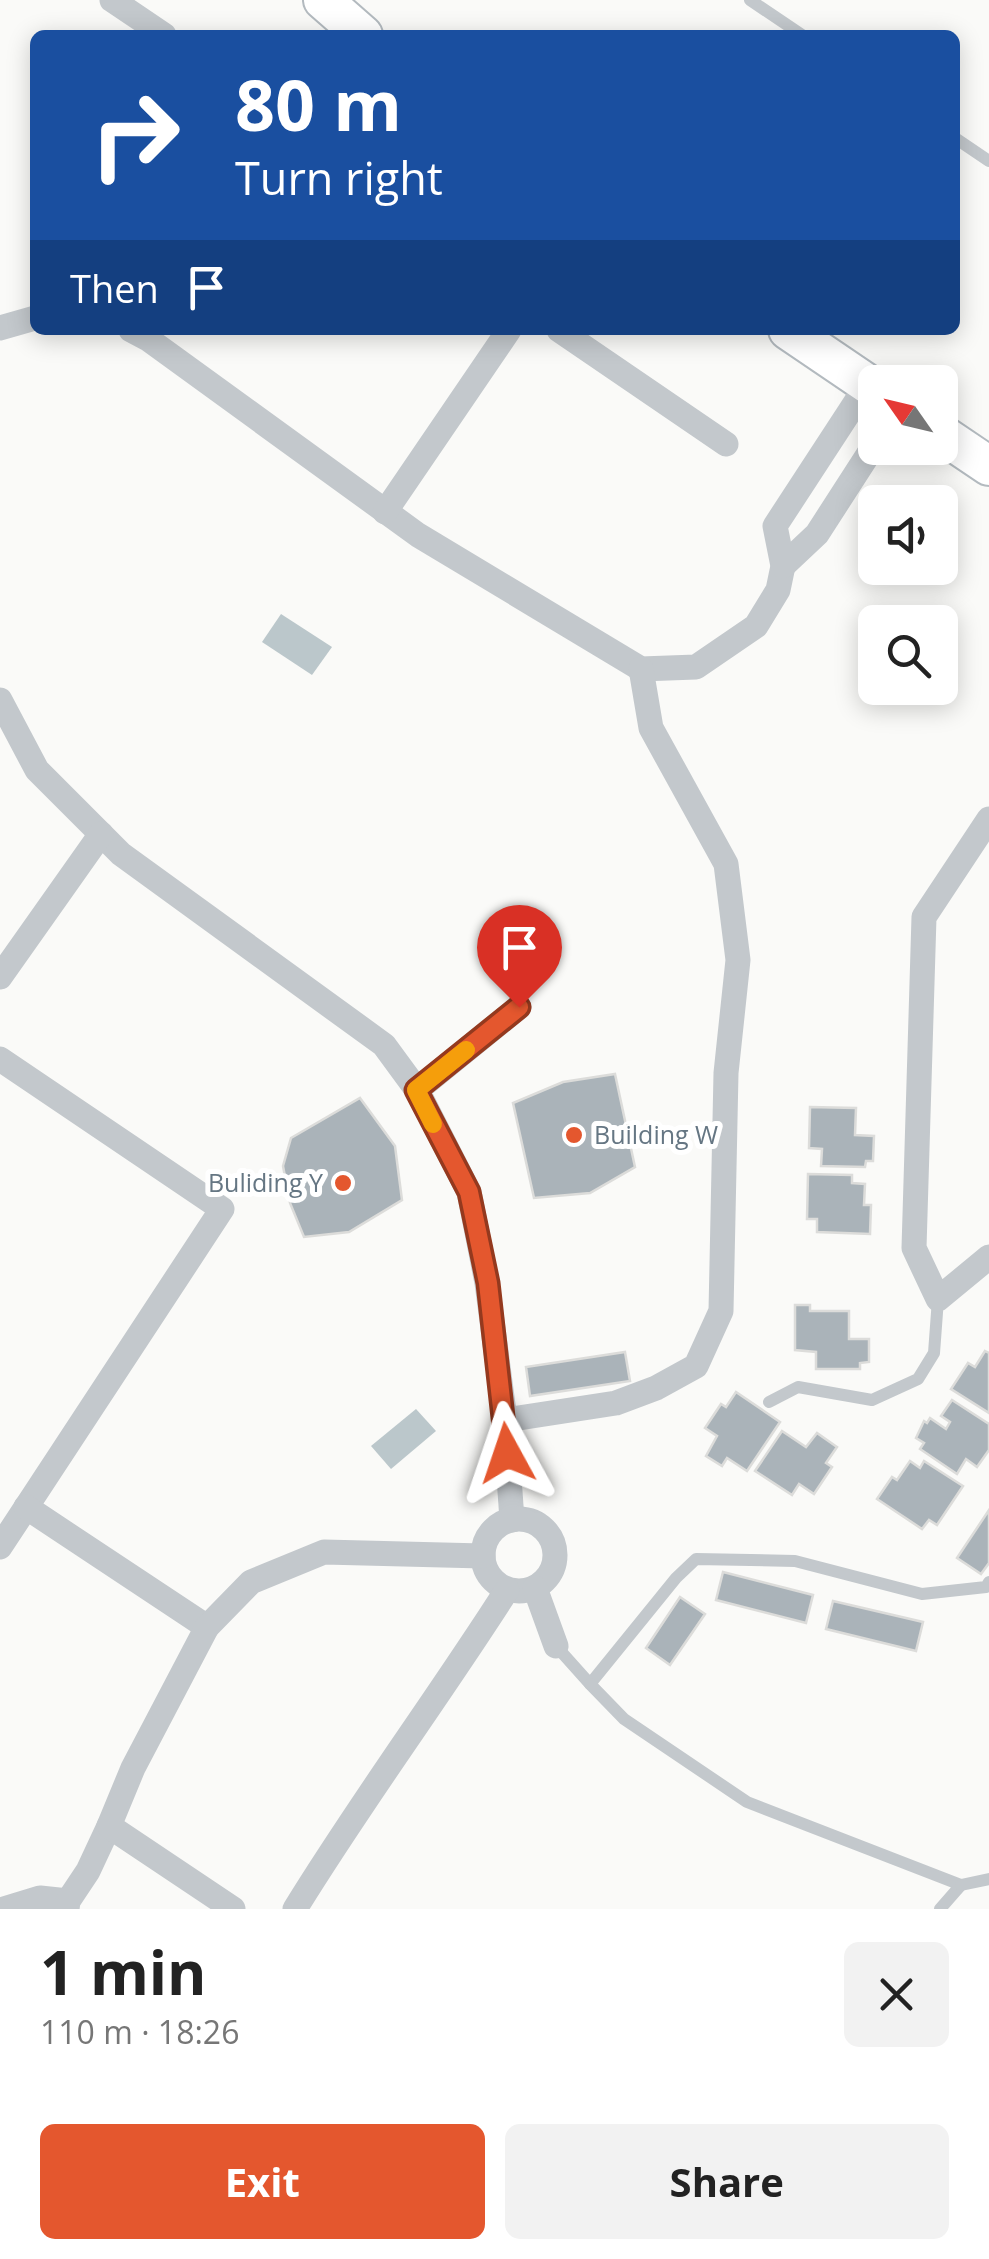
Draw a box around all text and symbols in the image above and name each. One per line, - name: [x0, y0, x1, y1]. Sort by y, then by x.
- text: 80 m: [235, 56, 402, 152]
- icon: right: [70, 70, 200, 200]
- text: Turn right: [235, 147, 443, 208]
- icon: arrive: [179, 260, 234, 315]
- text: Then: [70, 262, 159, 314]
- north arrow: [858, 365, 958, 465]
- map controls: [858, 365, 958, 705]
- button: sound: [858, 485, 958, 585]
- button: search: [858, 605, 958, 705]
- pin: [477, 905, 562, 1008]
- icon: arrive: [492, 920, 547, 975]
- place label: Building W: [594, 1117, 718, 1151]
- marker: Building W: [563, 1124, 585, 1146]
- place label: Buliding Y: [208, 1165, 323, 1199]
- marker: Buliding Y: [332, 1172, 354, 1194]
- position arrow: [455, 1401, 559, 1505]
- text: 1 min: [40, 1931, 207, 2013]
- button: close: [844, 1942, 949, 2047]
- text: 110 m · 18:26: [40, 2010, 239, 2053]
- button: Exit: [40, 2124, 485, 2239]
- button: Share: [505, 2124, 949, 2239]

